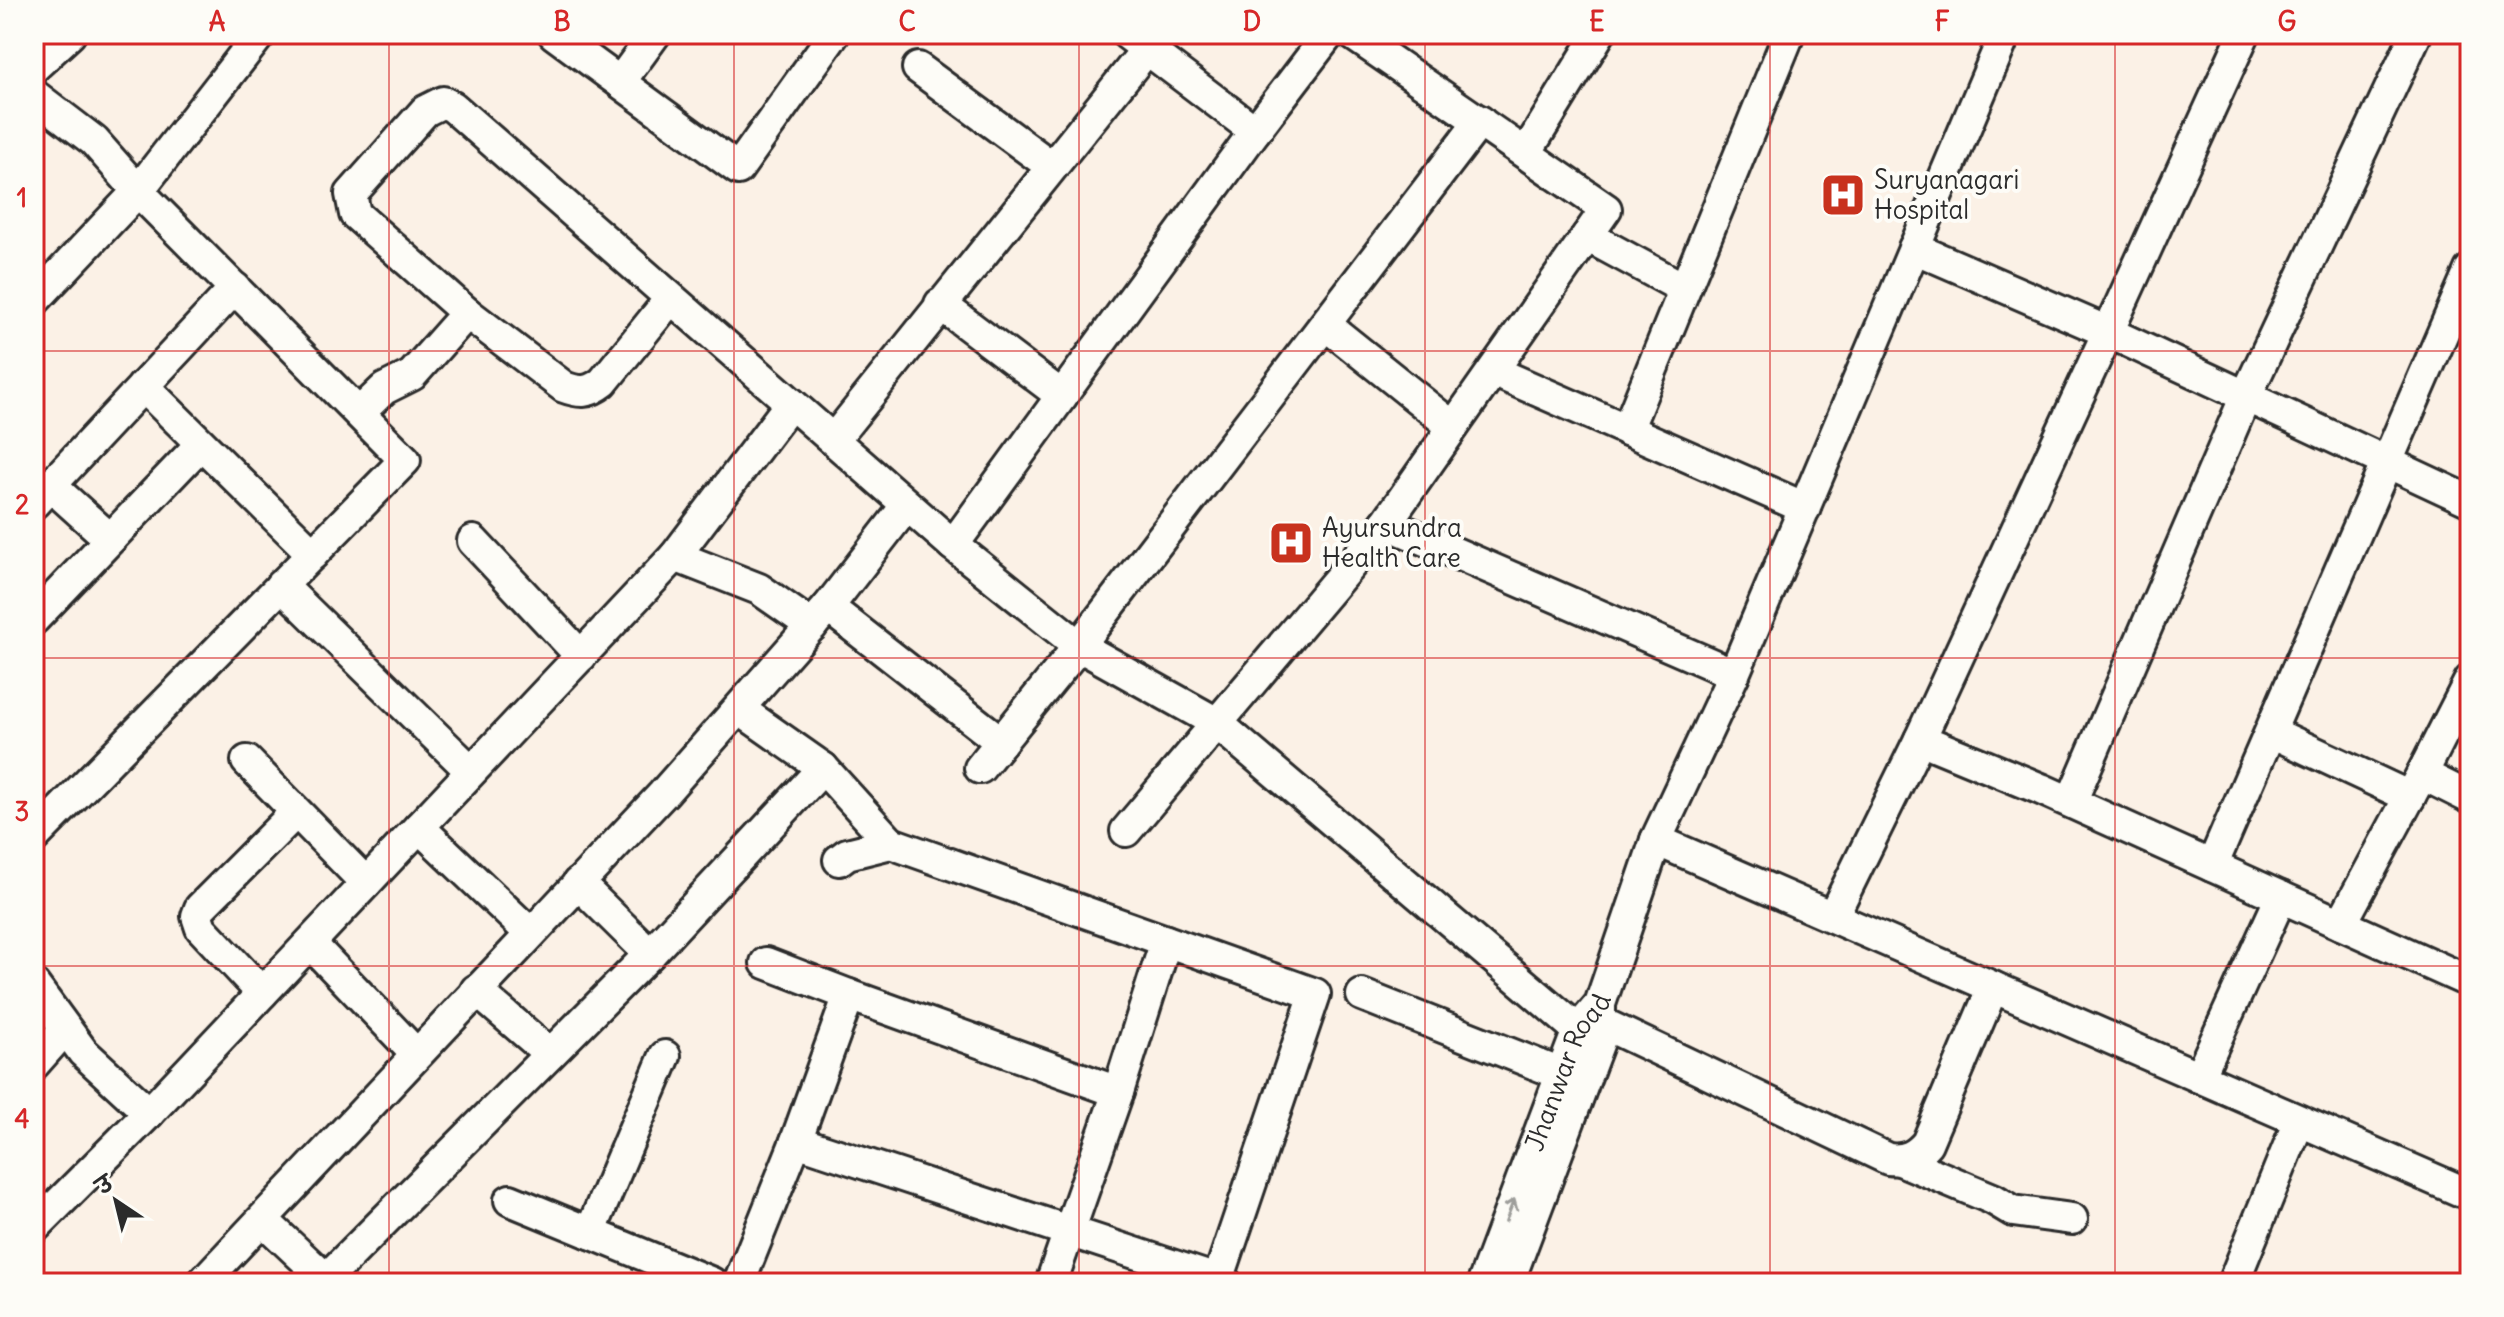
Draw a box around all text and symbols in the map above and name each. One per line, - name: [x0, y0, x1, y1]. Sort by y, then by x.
- text: A: [209, 5, 226, 38]
- text: B: [553, 5, 571, 38]
- text: C: [898, 5, 916, 38]
- text: D: [1243, 5, 1261, 38]
- text: E: [1589, 5, 1605, 38]
- text: F: [1935, 5, 1950, 38]
- text: G: [2278, 5, 2297, 38]
- place label: Suryanagari Hospital: [1874, 163, 2019, 226]
- hospital icon: Suryanagari Hospital: [1819, 171, 1867, 219]
- text: 1: [17, 181, 27, 214]
- text: 2: [15, 488, 29, 521]
- place label: Ayursundra Health Care: [1322, 511, 1462, 574]
- hospital icon: Ayursundra Health Care: [1267, 519, 1315, 567]
- text: 3: [15, 795, 29, 828]
- street label: Jhanwar Road: [1517, 990, 1618, 1155]
- text: 4: [14, 1102, 30, 1135]
- north arrow: [76, 1161, 156, 1241]
- text: उ: [89, 1168, 120, 1201]
- one-way arrow: [1504, 1198, 1518, 1223]

